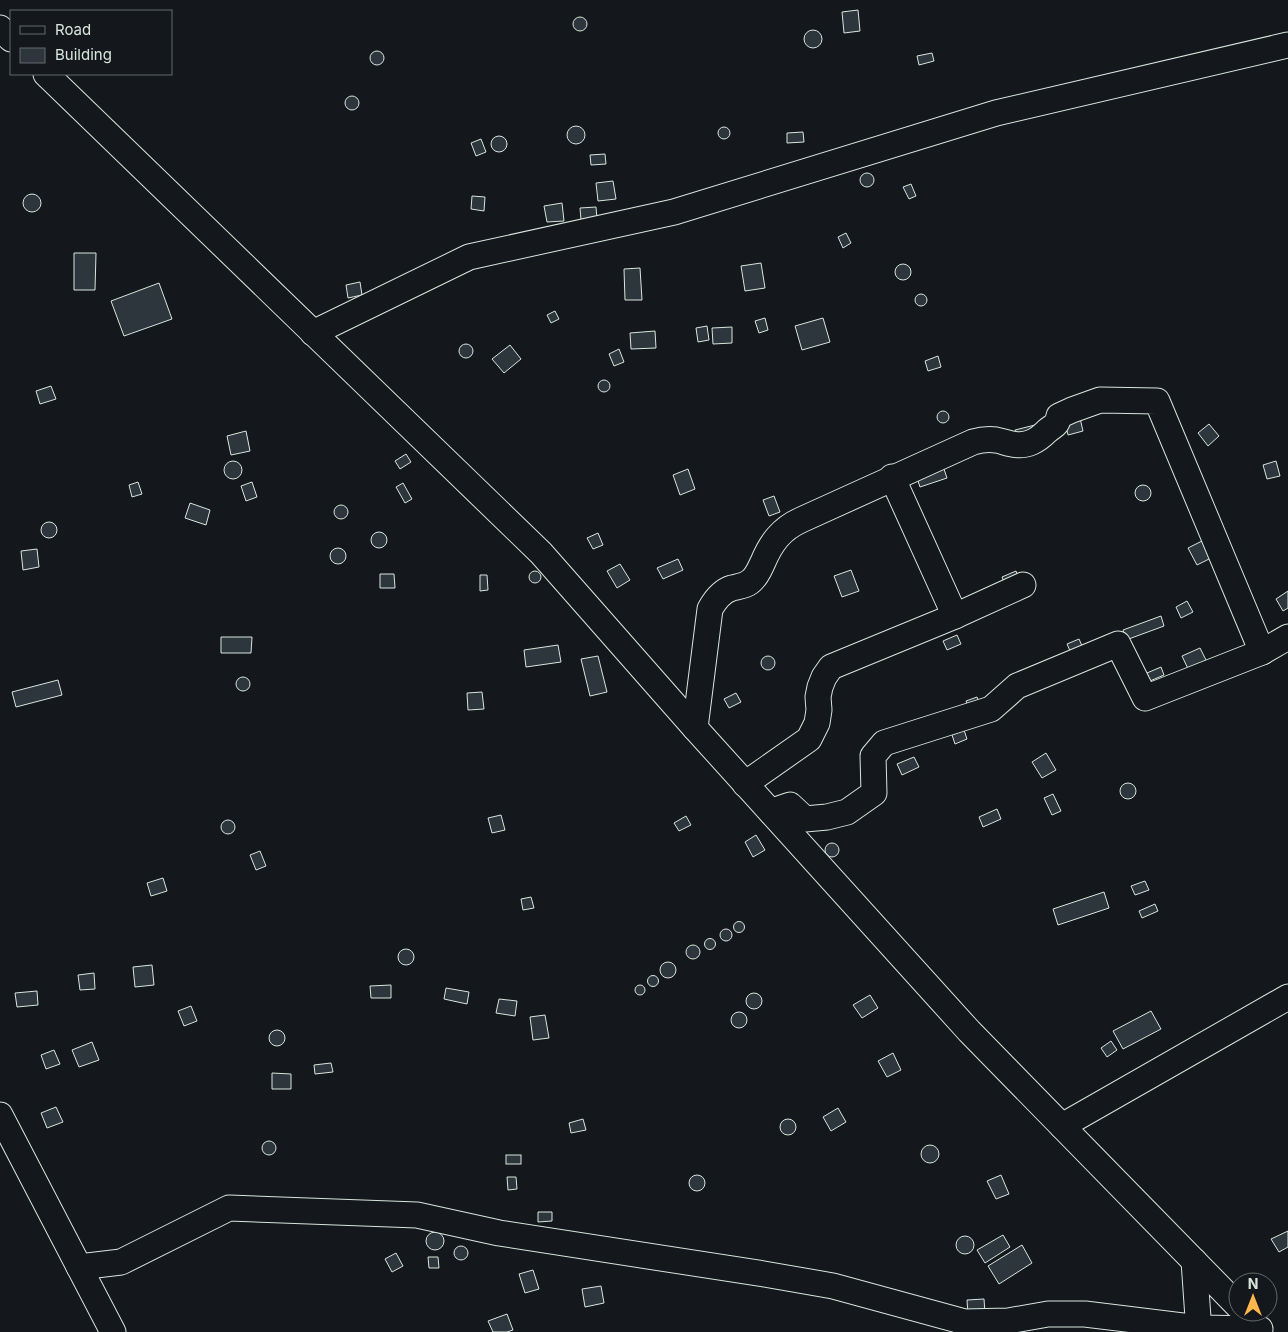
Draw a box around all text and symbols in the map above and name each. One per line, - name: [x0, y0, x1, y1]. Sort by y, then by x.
- legend: [10, 10, 172, 75]
- text: Road: [55, 20, 91, 39]
- text: Building: [55, 45, 112, 64]
- north arrow: [1228, 1272, 1278, 1322]
- text: N: [1248, 1275, 1258, 1292]

